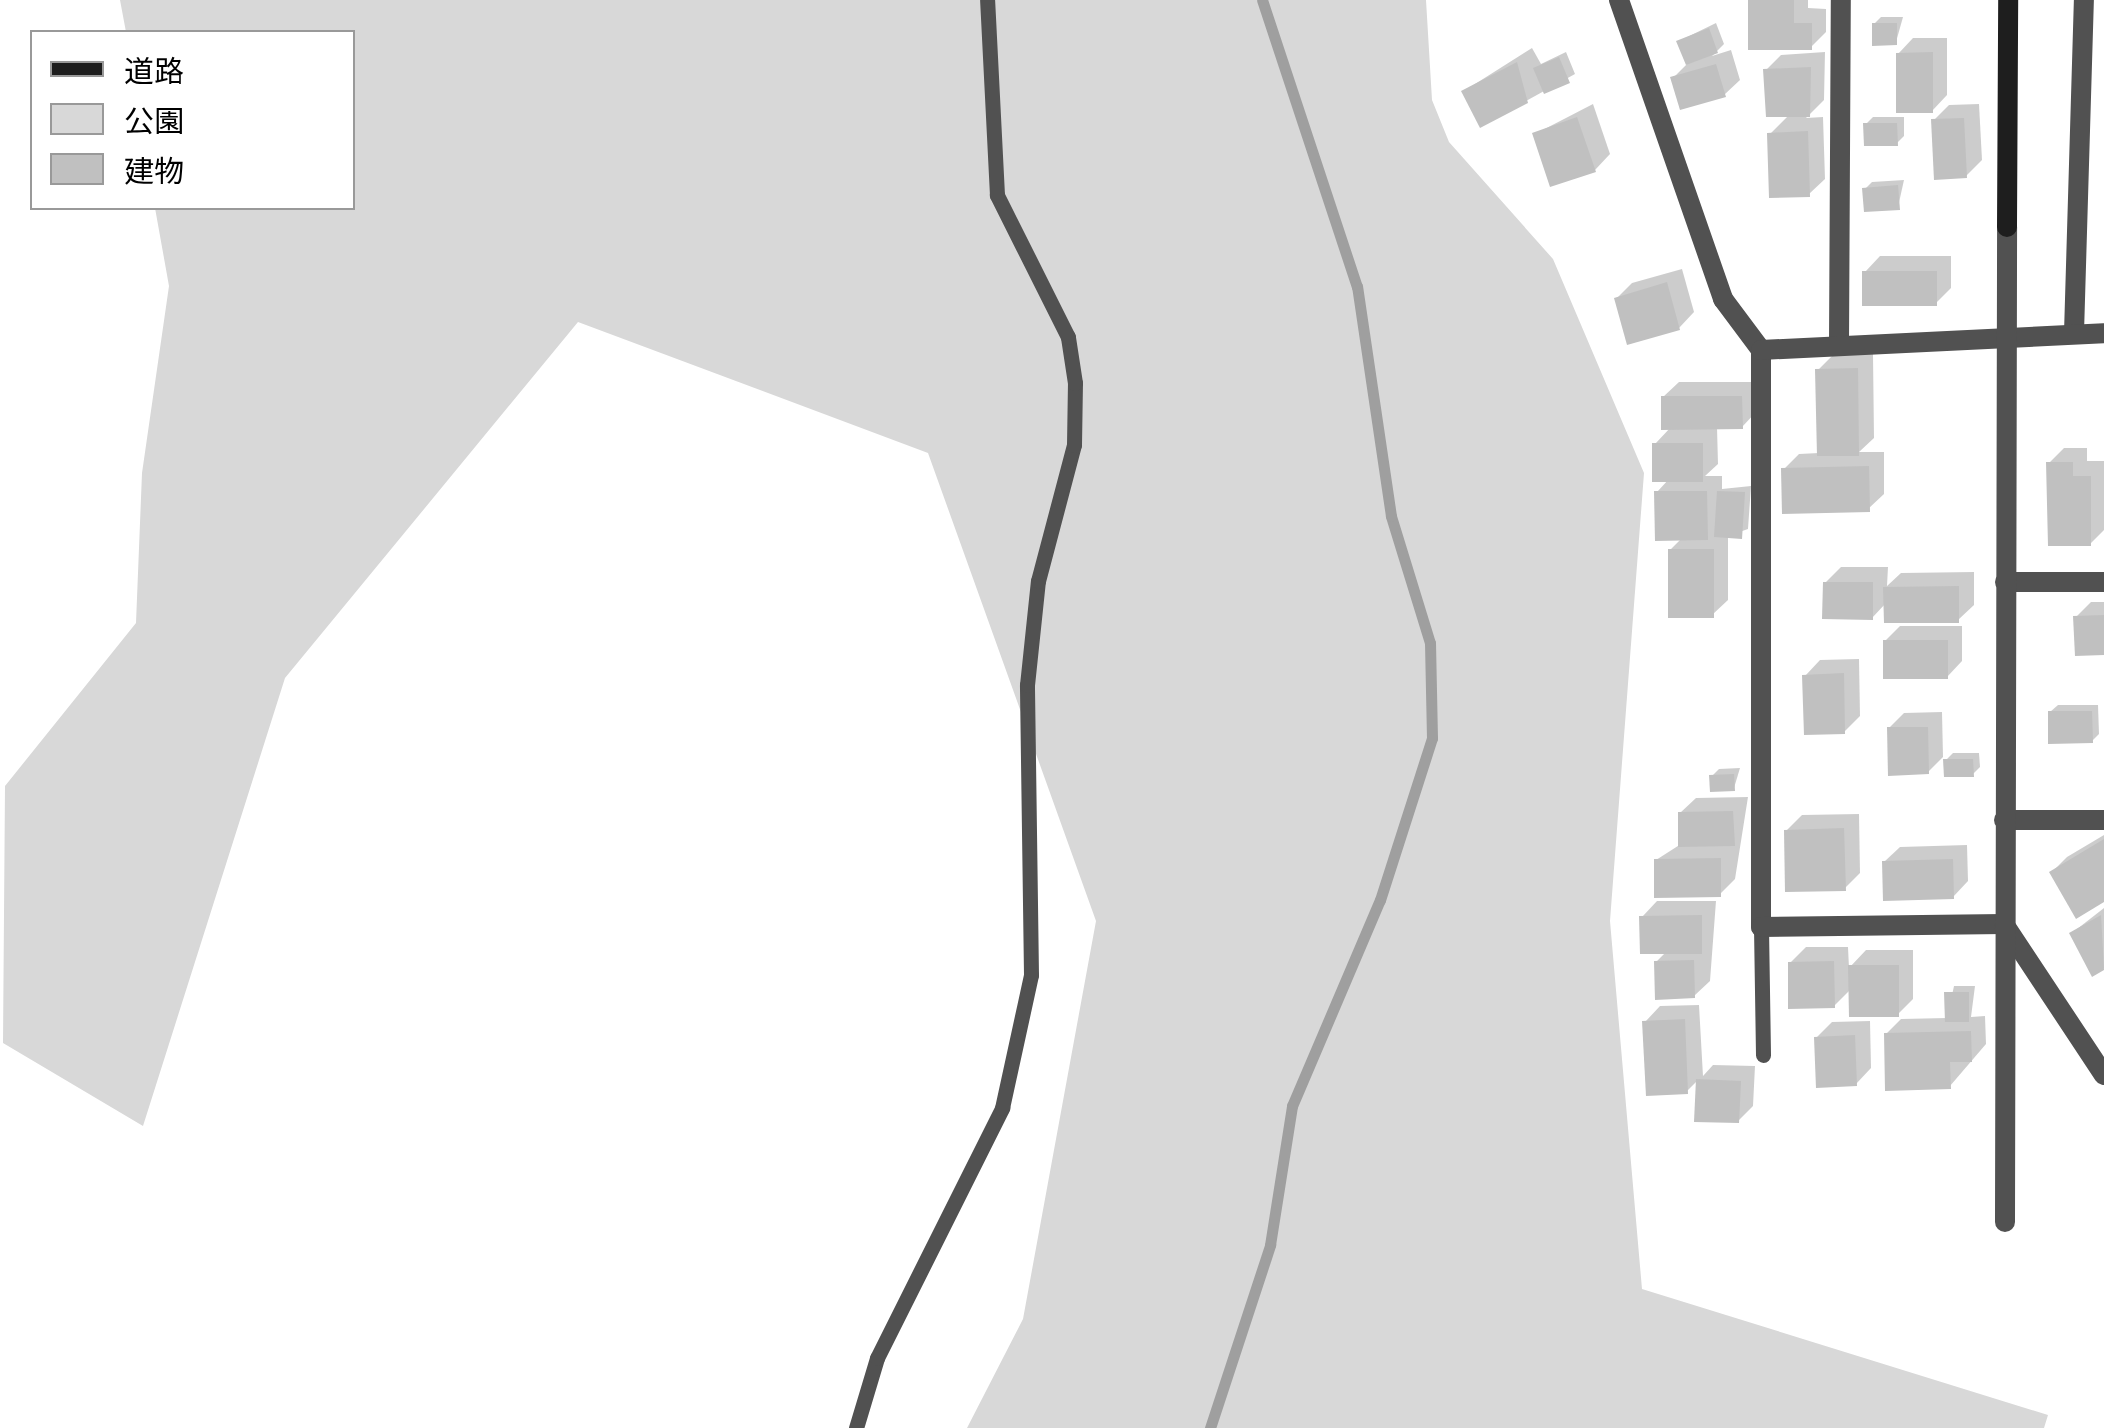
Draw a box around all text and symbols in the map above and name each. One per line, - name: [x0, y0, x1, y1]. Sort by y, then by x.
- legend: [30, 30, 355, 210]
- text: 道路: [124, 55, 184, 88]
- text: 公園: [124, 105, 184, 138]
- text: 建物: [124, 155, 184, 188]

